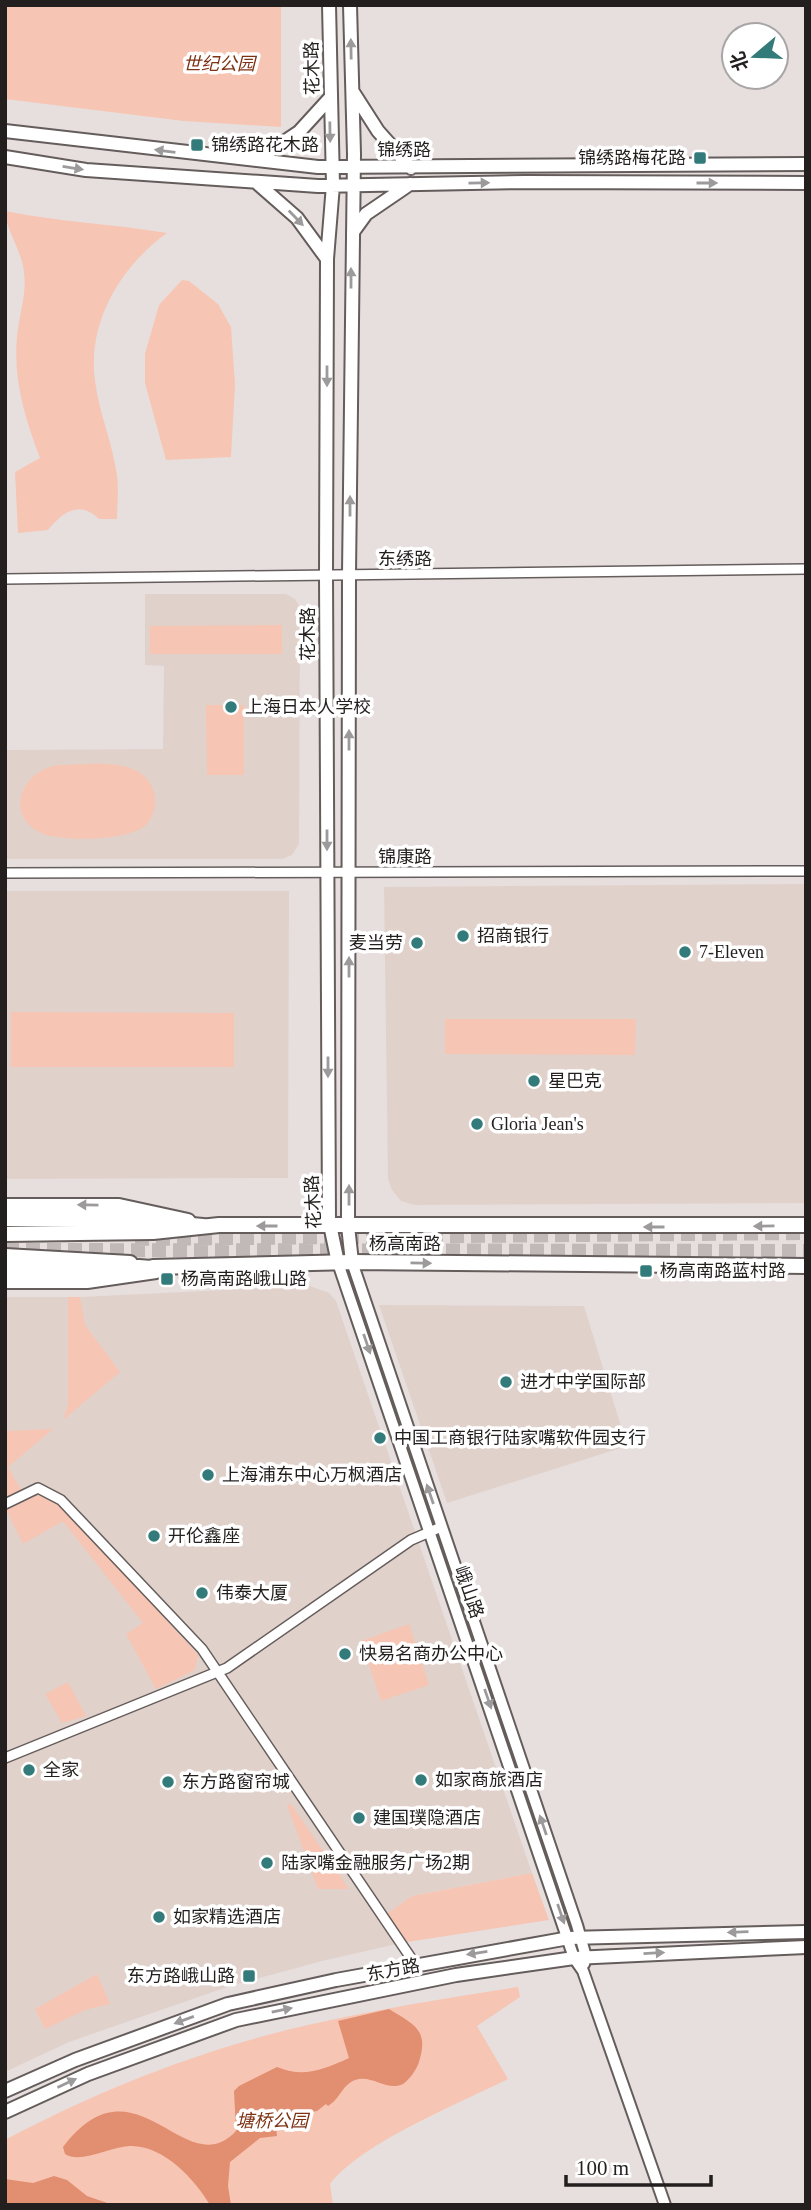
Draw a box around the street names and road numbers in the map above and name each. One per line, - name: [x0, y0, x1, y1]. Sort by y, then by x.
- street label: 花木路: [302, 41, 322, 95]
- street label: 锦绣路: [377, 140, 431, 160]
- street label: 东绣路: [378, 549, 432, 569]
- street label: 花木路: [298, 607, 318, 661]
- street label: 锦康路: [378, 847, 432, 867]
- street label: 花木路: [302, 1175, 324, 1229]
- street label: 杨高南路: [369, 1234, 441, 1254]
- street label: 峨山路: [451, 1563, 487, 1621]
- street label: 东方路: [365, 1955, 421, 1985]

